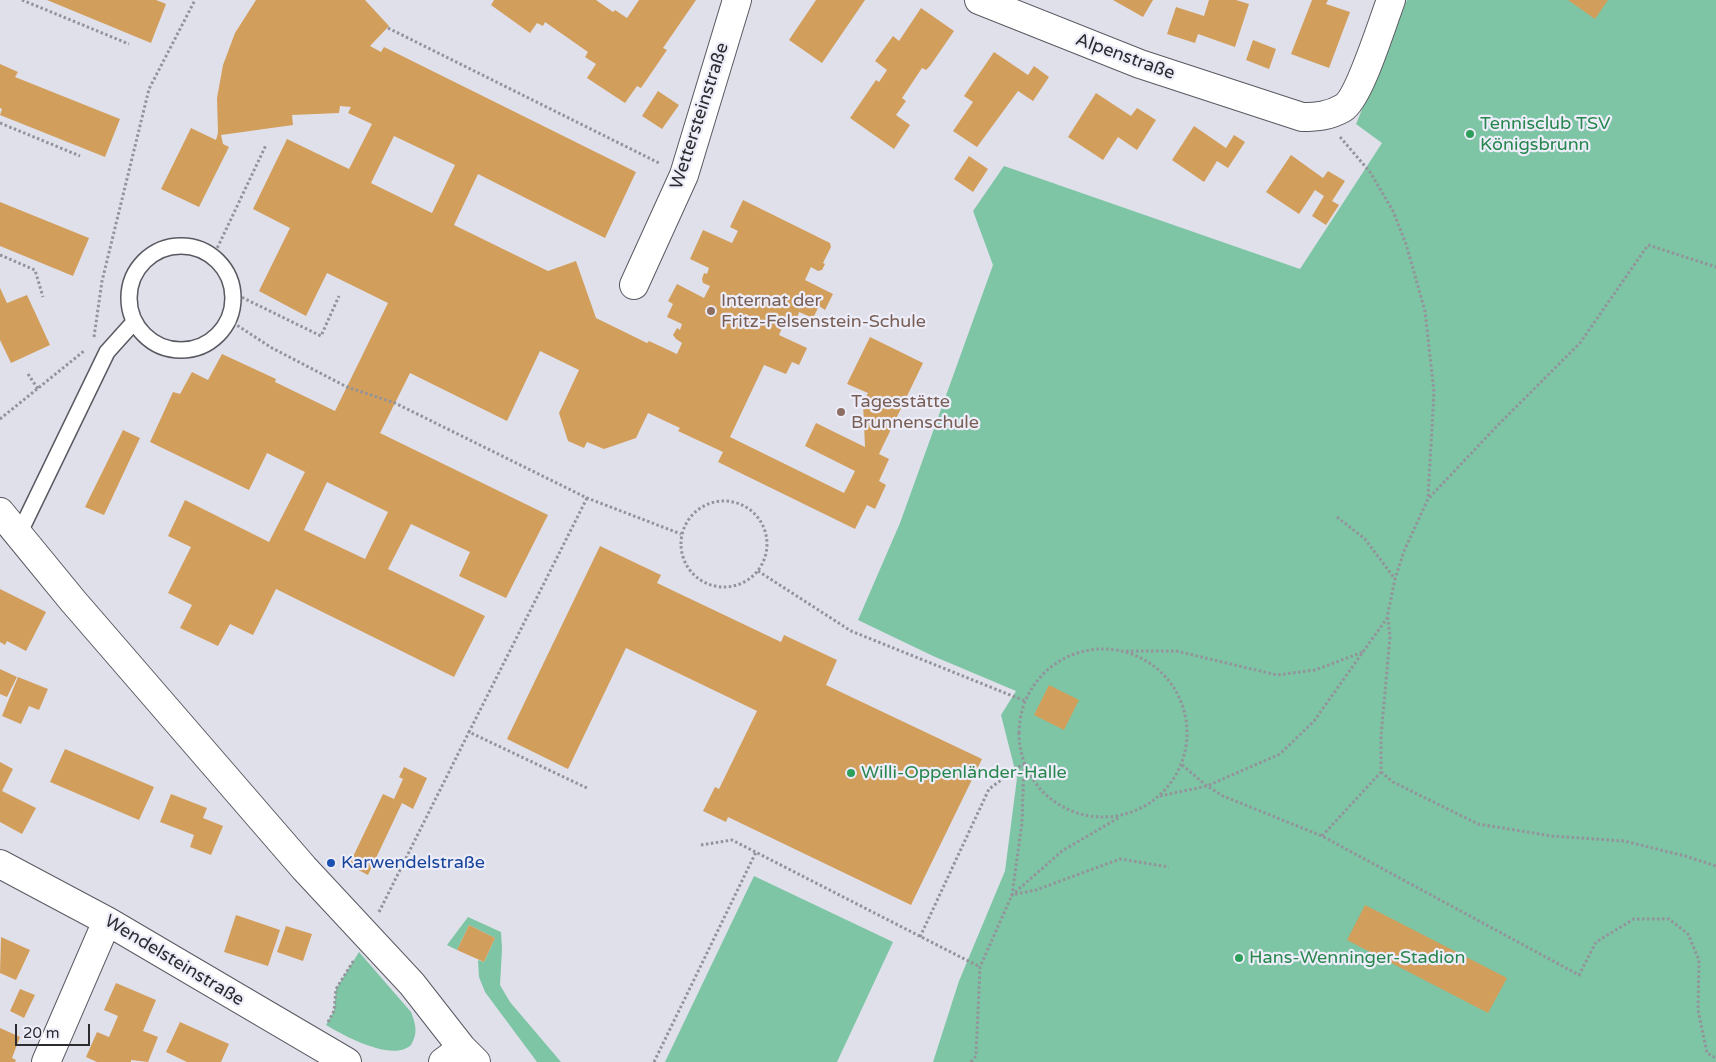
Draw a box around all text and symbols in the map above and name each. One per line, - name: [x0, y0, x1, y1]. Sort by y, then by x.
- street label: Alpenstraße: [1072, 29, 1178, 85]
- street label: Wettersteinstraße: [666, 40, 734, 192]
- place label: Tennisclub TSV Königsbrunn: [1480, 113, 1611, 156]
- marker: Tennisclub TSV Königsbrunn: [1464, 128, 1476, 140]
- place label: Internat der Fritz-Felsenstein-Schule: [721, 290, 926, 332]
- marker: Internat der Fritz-Felsenstein-Schule: [705, 305, 717, 317]
- place label: Tagesstätte Brunnenschule: [851, 391, 979, 434]
- marker: Tagesstätte Brunnenschule: [835, 406, 847, 418]
- place label: Willi-Oppenländer-Halle: [861, 762, 1067, 784]
- marker: Willi-Oppenländer-Halle: [845, 767, 857, 779]
- place label: Karwendelstraße: [341, 852, 485, 874]
- marker: Karwendelstraße: [325, 857, 337, 869]
- street label: Wendelsteinstraße: [100, 911, 248, 1011]
- place label: Hans-Wenninger-Stadion: [1249, 947, 1465, 969]
- marker: Hans-Wenninger-Stadion: [1233, 952, 1245, 964]
- scale bar: [18, 1014, 92, 1046]
- text: 20 m: [23, 1024, 60, 1042]

